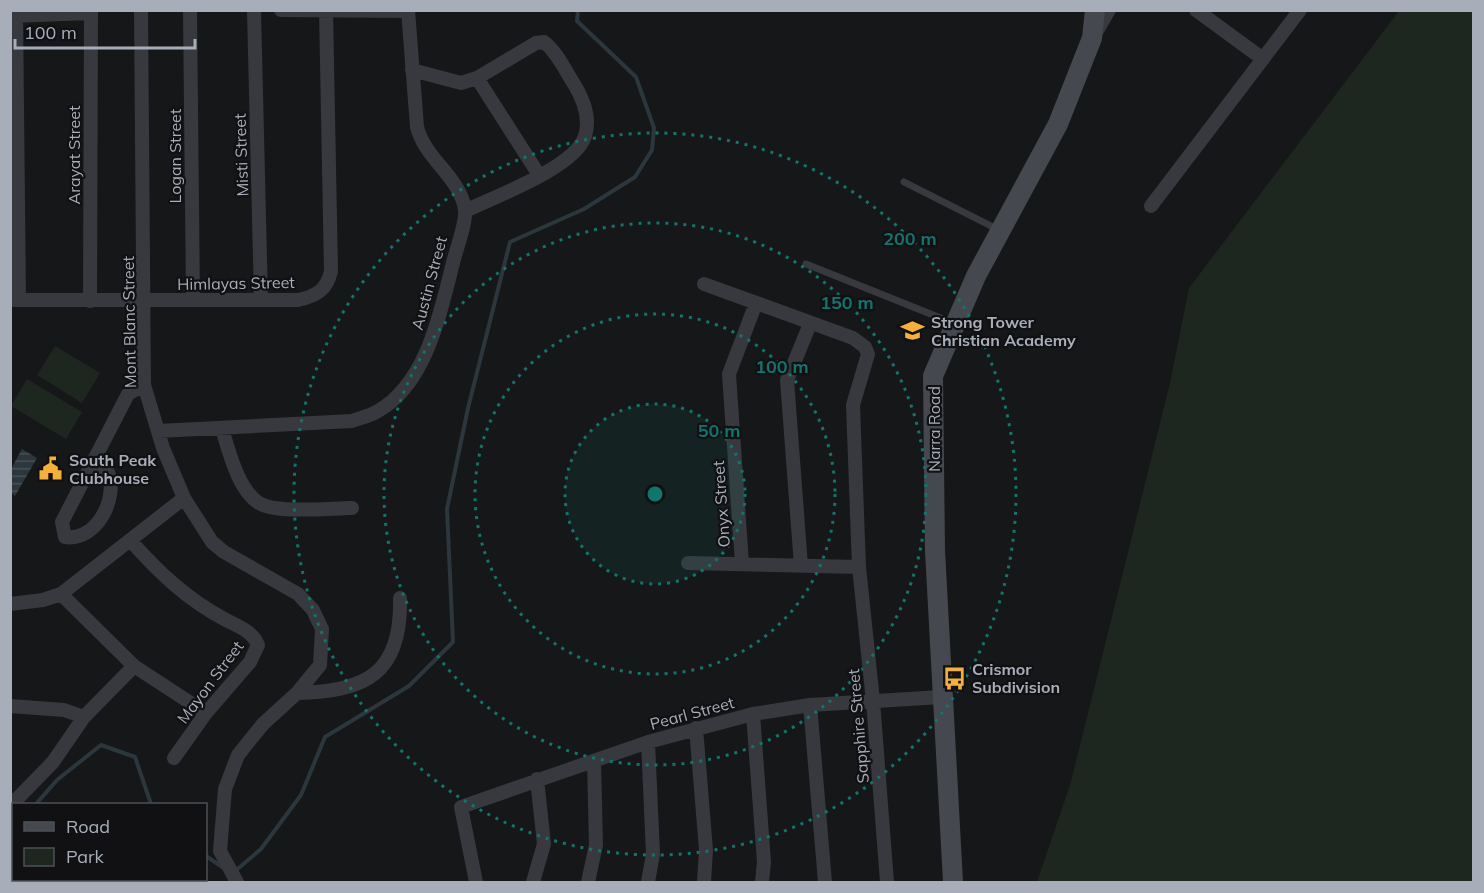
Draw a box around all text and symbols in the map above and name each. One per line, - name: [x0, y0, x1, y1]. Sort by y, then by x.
- scale bar: [15, 12, 195, 50]
- text: 100 m: [24, 21, 77, 44]
- street label: Arayat Street: [64, 105, 84, 204]
- street label: Logan Street: [165, 108, 185, 203]
- street label: Misti Street: [230, 113, 252, 197]
- text: 200 m: [883, 227, 937, 250]
- street label: Austin Street: [407, 234, 451, 332]
- street label: Mont Blanc Street: [118, 255, 140, 388]
- street label: Himlayas Street: [177, 272, 295, 294]
- text: 150 m: [820, 291, 874, 314]
- place label: Strong Tower Christian Academy: [931, 312, 1076, 350]
- school or university icon: Strong Tower Christian Academy: [900, 318, 926, 344]
- text: 100 m: [755, 355, 809, 378]
- street label: Narra Road: [924, 386, 944, 472]
- text: 50 m: [698, 419, 740, 442]
- place label: South Peak Clubhouse: [69, 450, 157, 488]
- public building icon: South Peak Clubhouse: [38, 456, 64, 482]
- street label: Onyx Street: [708, 460, 734, 548]
- centre of rings: [645, 484, 665, 504]
- street label: Mayon Street: [172, 636, 248, 727]
- place label: Crismor Subdivision: [972, 659, 1060, 697]
- bus stop icon: Crismor Subdivision: [941, 665, 967, 691]
- street label: Sapphire Street: [843, 668, 873, 784]
- street label: Pearl Street: [648, 692, 737, 734]
- legend: [12, 803, 207, 881]
- text: Road: [66, 815, 110, 838]
- text: Park: [66, 845, 105, 868]

